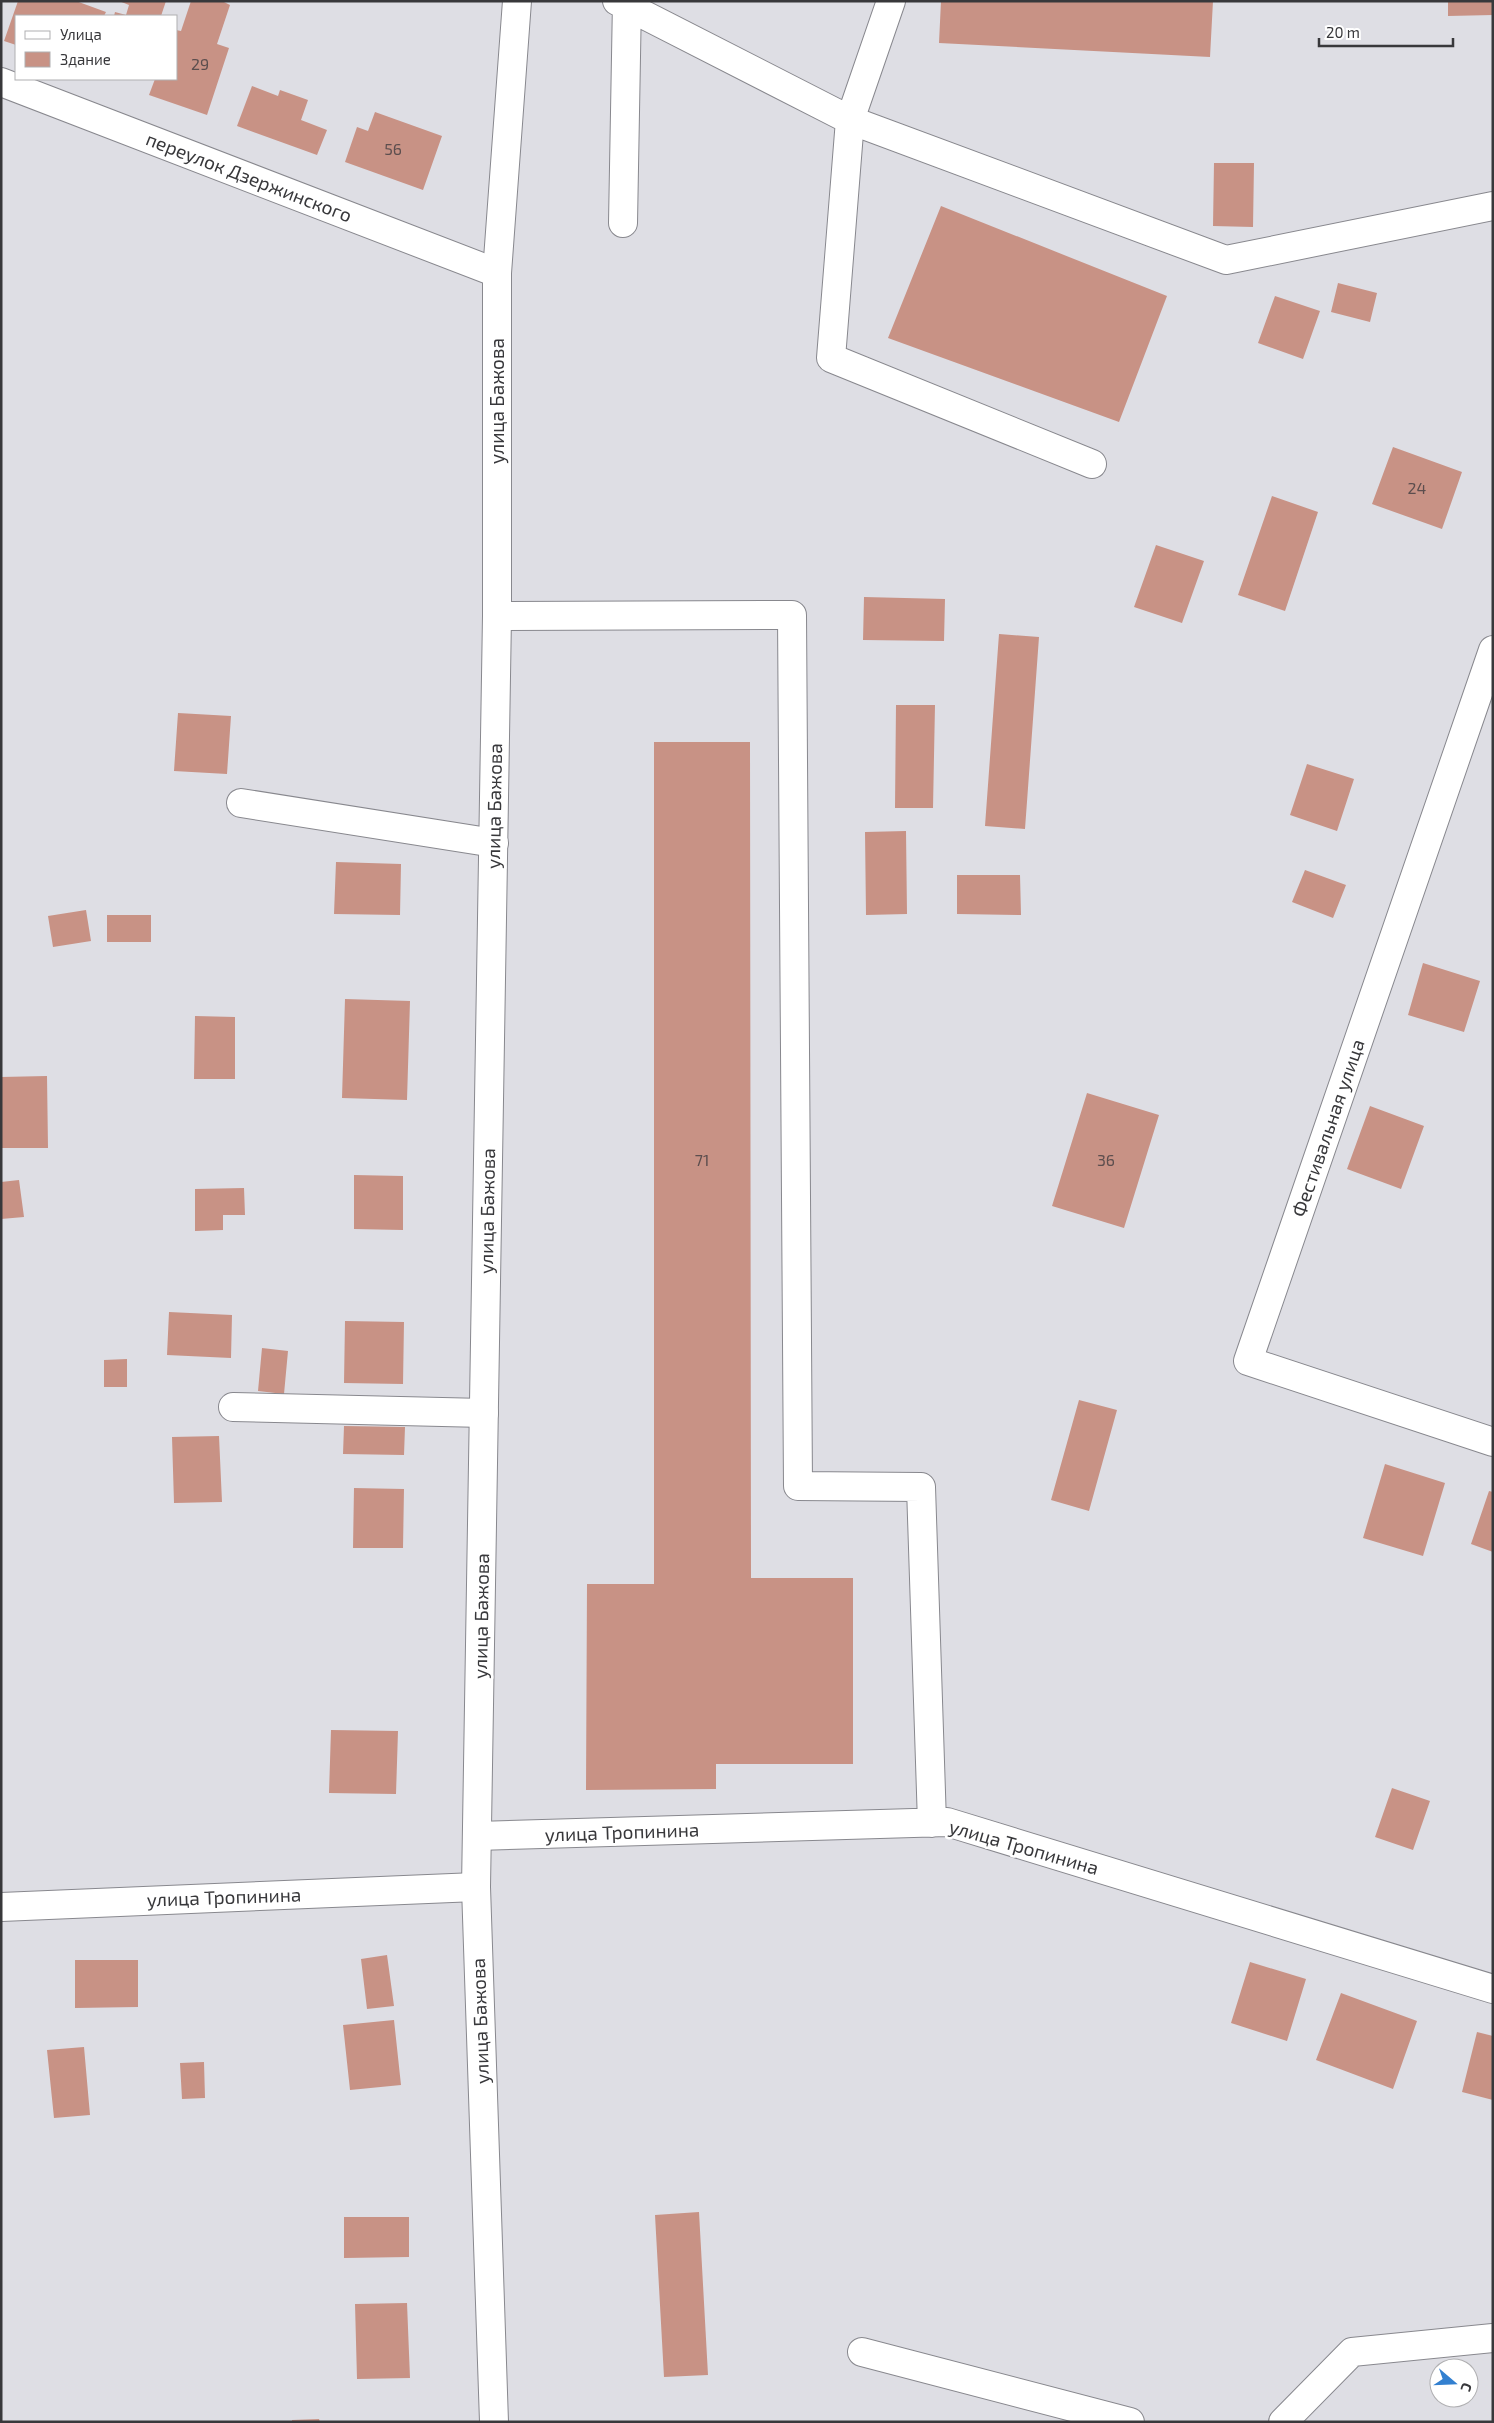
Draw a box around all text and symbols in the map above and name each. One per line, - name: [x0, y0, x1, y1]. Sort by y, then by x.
- legend: [15, 15, 178, 80]
- scale bar: [1319, 15, 1453, 47]
- text: 20 m: [1326, 23, 1360, 41]
- text: Улица: [60, 25, 102, 43]
- text: Здание: [60, 50, 111, 68]
- house number: 29: [191, 54, 209, 73]
- street label: переулок Дзержинского: [143, 127, 355, 227]
- house number: 56: [384, 139, 402, 158]
- street label: улица Бажова: [485, 338, 509, 464]
- house number: 24: [1408, 478, 1427, 497]
- street label: улица Бажова: [481, 743, 507, 869]
- street label: Фестивальная улица: [1286, 1036, 1370, 1220]
- street label: улица Бажова: [474, 1148, 500, 1274]
- house number: 71: [695, 1150, 709, 1169]
- house number: 36: [1097, 1150, 1115, 1169]
- street label: улица Бажова: [468, 1553, 494, 1679]
- street label: улица Тропинина: [946, 1814, 1102, 1880]
- street label: улица Тропинина: [544, 1817, 700, 1847]
- street label: улица Тропинина: [146, 1882, 302, 1912]
- street label: улица Бажова: [466, 1958, 494, 2084]
- north arrow: [1429, 2358, 1479, 2408]
- text: С: [1457, 2381, 1476, 2394]

